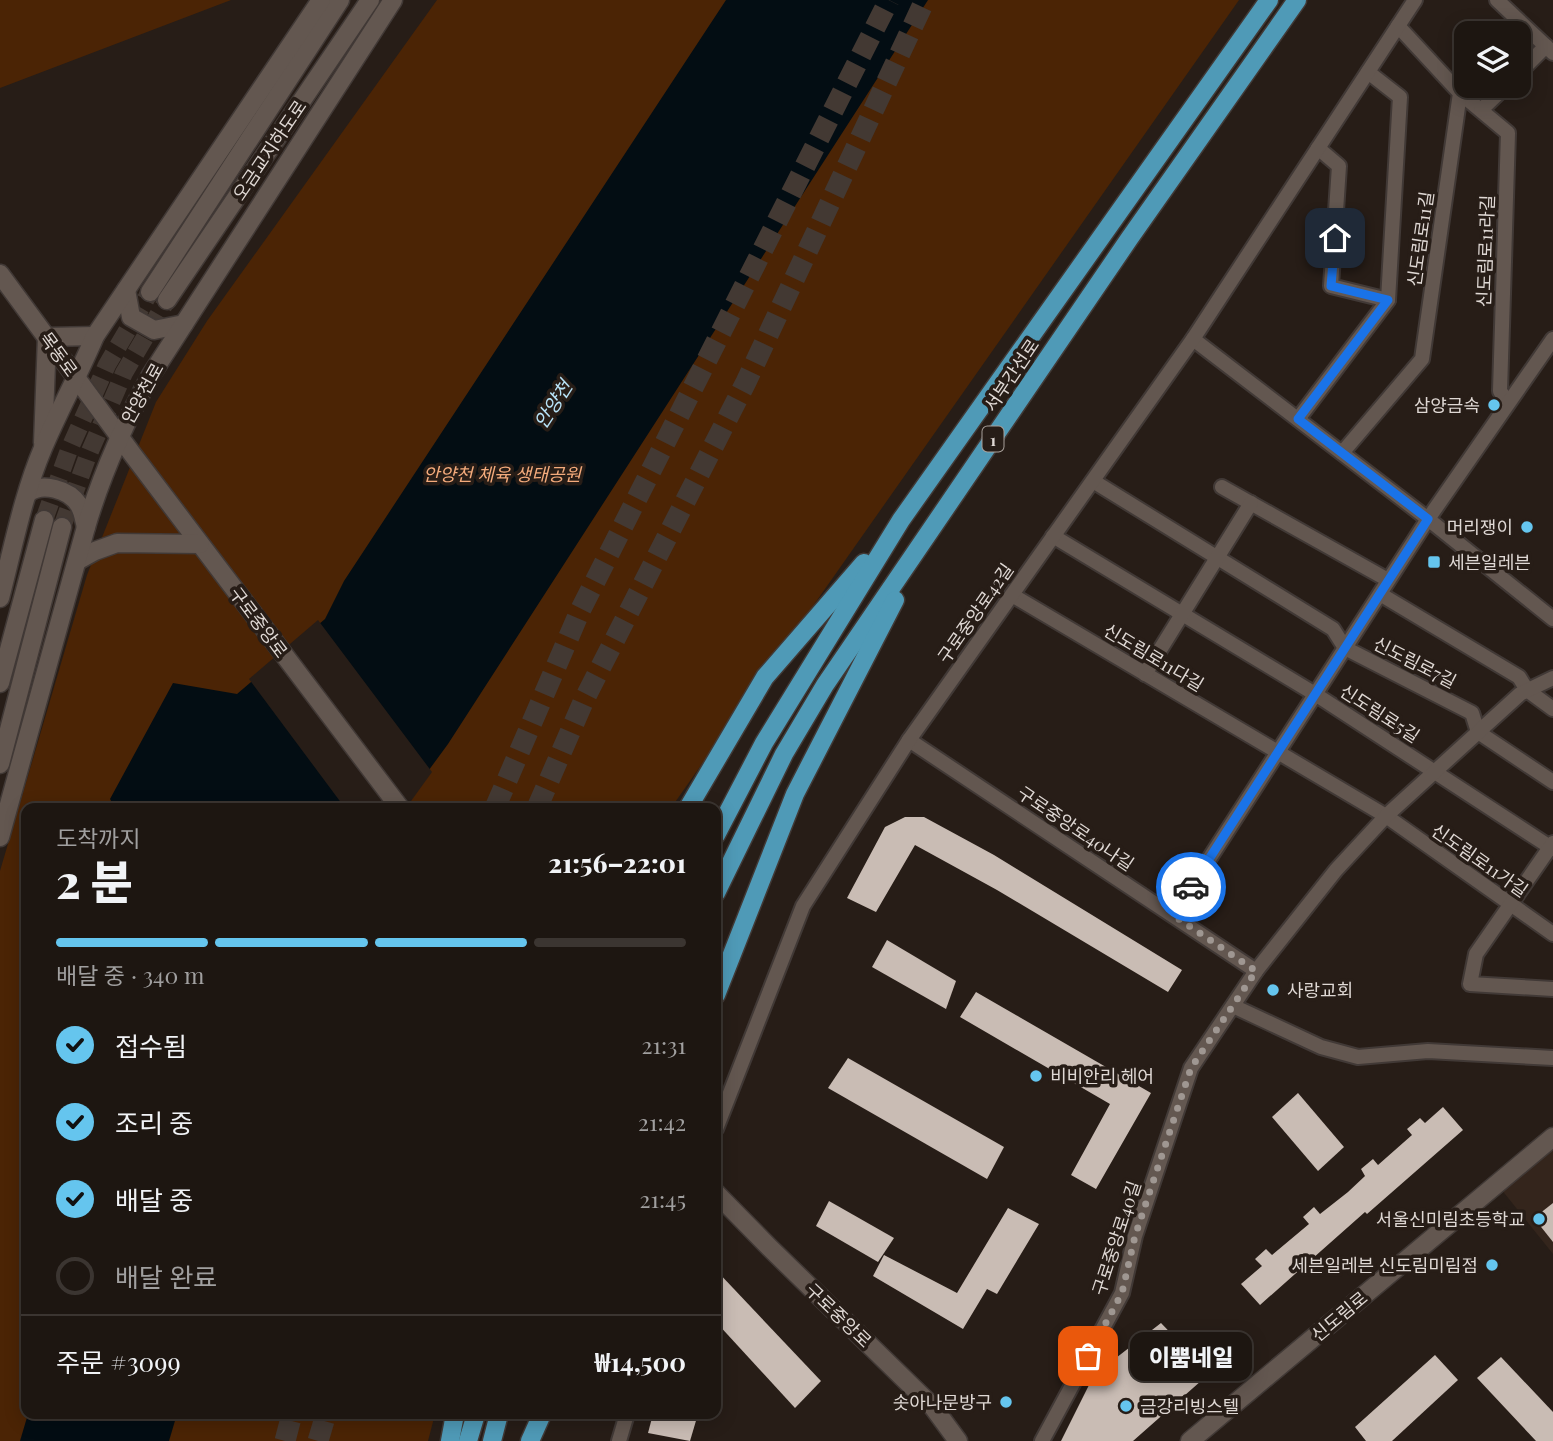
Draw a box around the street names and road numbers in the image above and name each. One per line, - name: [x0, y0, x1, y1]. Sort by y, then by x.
- street label: 오금교지하도로: [227, 95, 311, 205]
- street label: 신도림로11길: [1401, 190, 1439, 288]
- street label: 신도림로11라길: [1471, 194, 1499, 308]
- street label: 목동로: [35, 327, 83, 381]
- street label: 서부간선로: [978, 334, 1044, 416]
- street label: 안양천로: [115, 358, 169, 428]
- road number: 1: [982, 426, 1004, 452]
- street label: 구로중앙로42길: [932, 558, 1018, 668]
- street label: 구로중앙로: [224, 582, 294, 662]
- street label: 신도림로11다길: [1100, 618, 1208, 696]
- street label: 신도림로7길: [1369, 631, 1461, 693]
- street label: 신도림로5길: [1336, 678, 1424, 748]
- street label: 구로중앙로40나길: [1013, 780, 1139, 876]
- street label: 신도림로11가길: [1427, 818, 1533, 902]
- street label: 구로중앙로40길: [1086, 1178, 1146, 1298]
- street label: 구로중앙로: [801, 1278, 877, 1352]
- street label: 신도림로: [1306, 1286, 1372, 1346]

